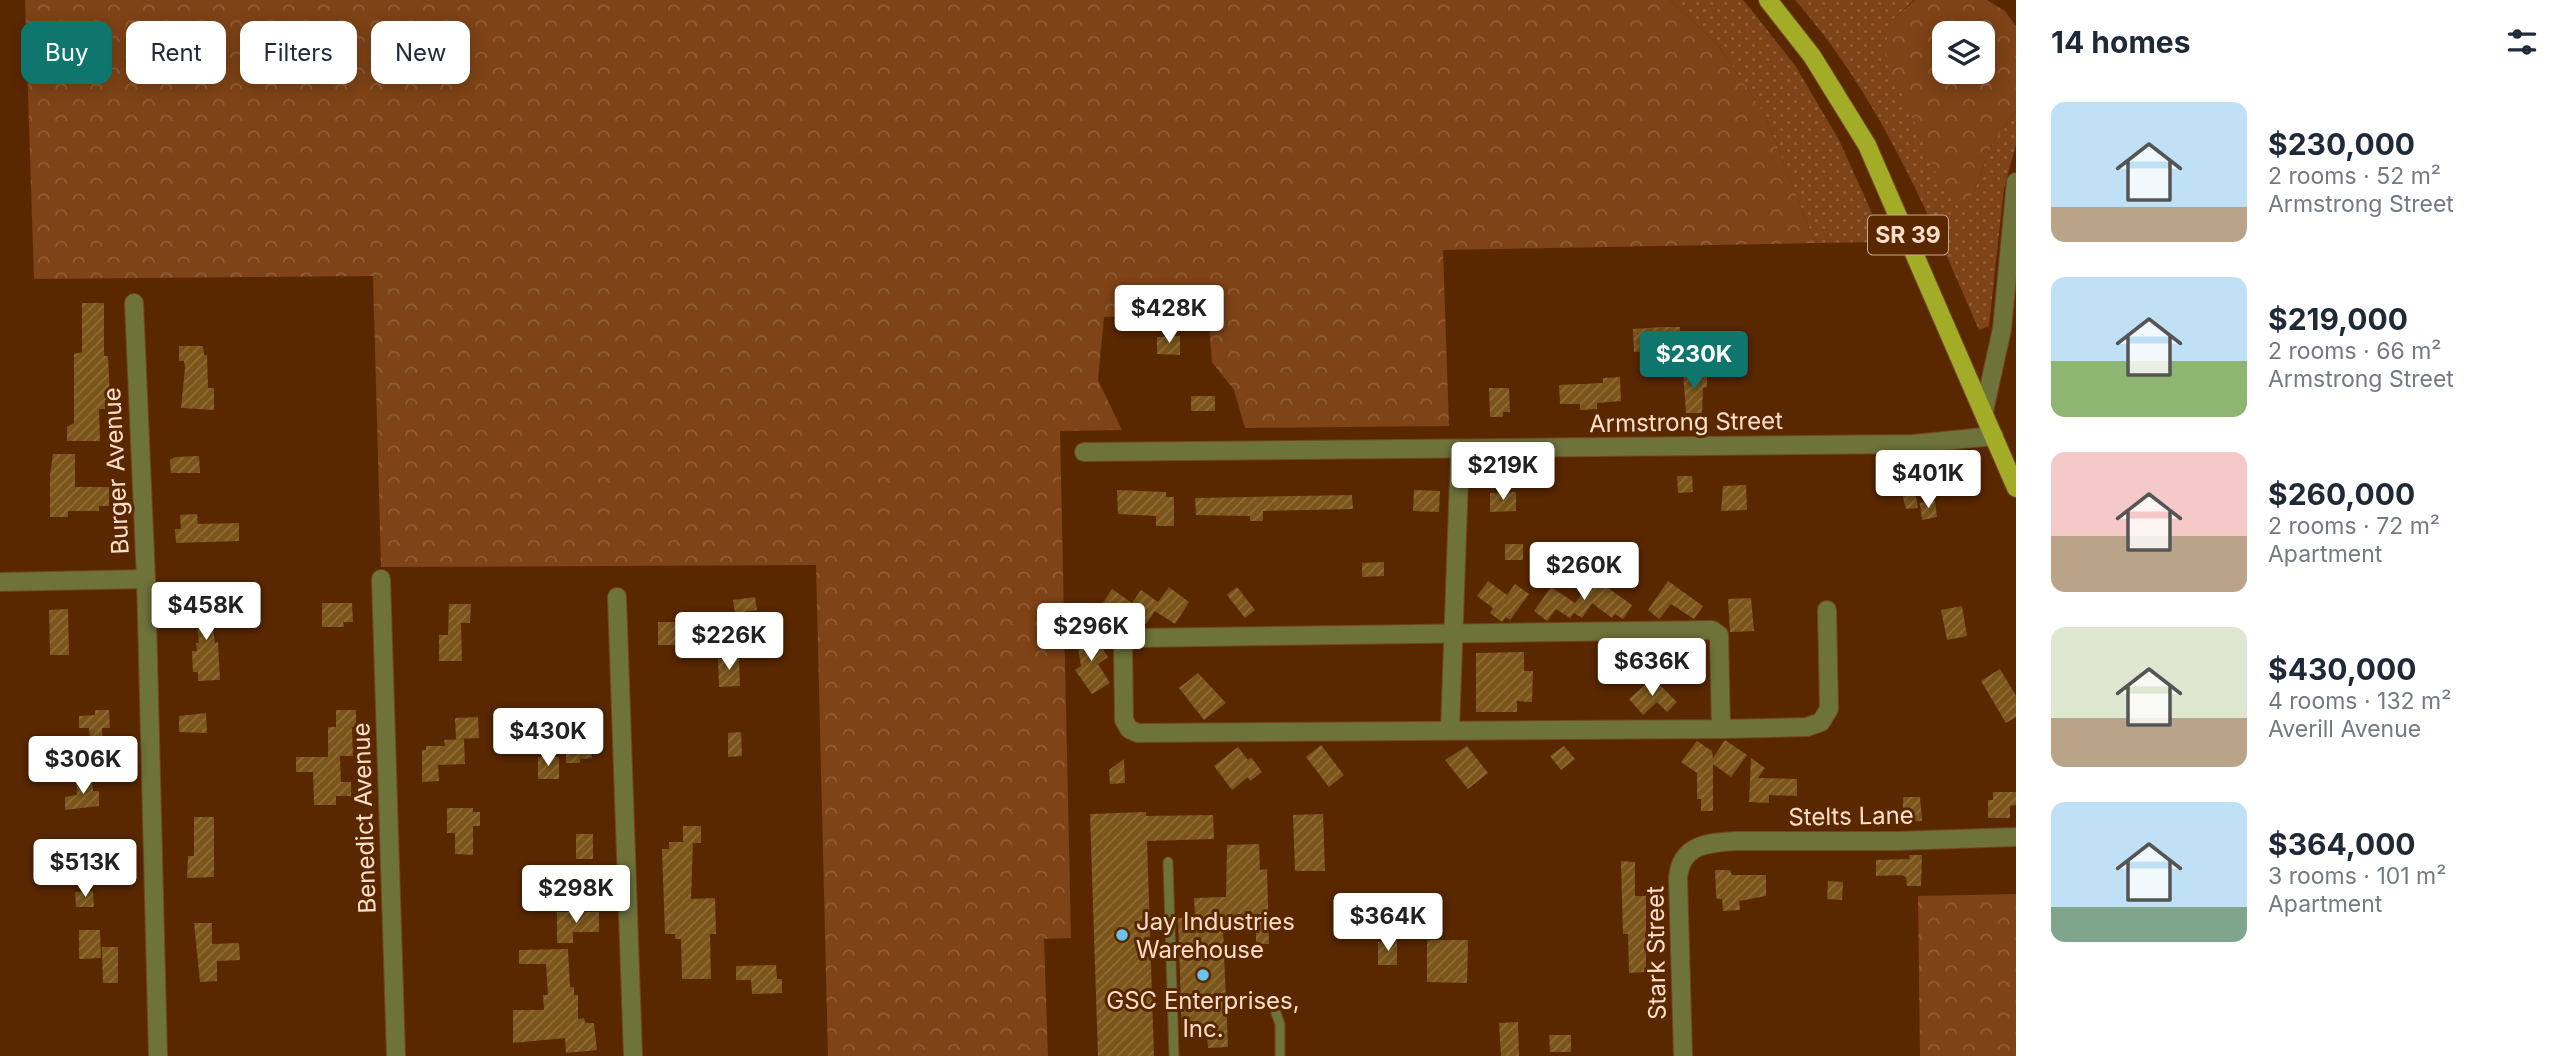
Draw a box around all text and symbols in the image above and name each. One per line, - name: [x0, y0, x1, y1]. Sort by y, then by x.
- chip: Buy: [21, 21, 112, 84]
- chip: Rent: [126, 21, 226, 84]
- chip: Filters: [240, 21, 357, 84]
- chip: New: [371, 21, 470, 84]
- map controls: [1932, 21, 1995, 84]
- button: layers: [1932, 21, 1995, 84]
- icon: filters: [2503, 23, 2541, 61]
- text: 14 homes: [2051, 24, 2190, 60]
- text: $230,000: [2268, 126, 2415, 162]
- icon: home: [2107, 130, 2191, 214]
- text: 2 rooms · 52 m²: [2268, 162, 2441, 190]
- text: Armstrong Street: [2268, 190, 2454, 218]
- road number: SR 39: [1868, 216, 1948, 254]
- pin: $428K: [1120, 286, 1218, 345]
- text: $428K: [1131, 294, 1207, 322]
- text: $219,000: [2268, 301, 2408, 337]
- icon: home: [2107, 305, 2191, 389]
- pin: $230K: [1645, 332, 1743, 391]
- text: 2 rooms · 66 m²: [2268, 337, 2442, 365]
- text: $230K: [1656, 340, 1732, 368]
- text: Armstrong Street: [2268, 365, 2454, 393]
- street label: Burger Avenue: [97, 387, 135, 555]
- street label: Armstrong Street: [1589, 406, 1783, 438]
- pin: $219K: [1454, 442, 1552, 502]
- pin: $401K: [1879, 450, 1977, 510]
- text: $219K: [1468, 451, 1538, 479]
- text: $401K: [1892, 459, 1964, 487]
- text: $260,000: [2268, 476, 2415, 512]
- icon: home: [2107, 480, 2191, 564]
- text: 2 rooms · 72 m²: [2268, 512, 2440, 540]
- text: Apartment: [2268, 540, 2382, 568]
- pin: $260K: [1535, 542, 1633, 602]
- text: $260K: [1546, 551, 1622, 579]
- pin: $458K: [157, 582, 255, 642]
- text: $458K: [168, 591, 244, 619]
- pin: $296K: [1042, 604, 1140, 663]
- pin: $226K: [680, 612, 778, 672]
- text: $296K: [1053, 612, 1129, 640]
- text: $226K: [691, 621, 767, 649]
- pin: $636K: [1603, 638, 1701, 698]
- text: $636K: [1614, 647, 1690, 675]
- text: $430,000: [2268, 651, 2416, 687]
- icon: home: [2107, 655, 2191, 739]
- text: 4 rooms · 132 m²: [2268, 687, 2451, 715]
- pin: $430K: [499, 708, 597, 768]
- text: Averill Avenue: [2268, 715, 2421, 743]
- text: $430K: [509, 717, 587, 745]
- street label: Benedict Avenue: [346, 722, 382, 914]
- pin: $306K: [34, 736, 132, 796]
- text: $306K: [45, 745, 121, 773]
- street label: Stelts Lane: [1788, 800, 1914, 832]
- text: $364,000: [2268, 826, 2416, 862]
- icon: home: [2107, 830, 2191, 914]
- pin: $513K: [36, 839, 134, 899]
- text: $513K: [49, 848, 121, 876]
- text: 3 rooms · 101 m²: [2268, 862, 2446, 890]
- pin: $298K: [527, 866, 625, 925]
- text: $298K: [538, 874, 614, 902]
- street label: Stark Street: [1640, 886, 1672, 1020]
- text: Apartment: [2268, 890, 2382, 918]
- pin: $364K: [1339, 894, 1437, 953]
- text: $364K: [1350, 902, 1426, 930]
- place label: Jay Industries Warehouse: [1136, 907, 1295, 964]
- marker: Jay Industries Warehouse: [1114, 927, 1130, 943]
- marker: GSC Enterprises, Inc.: [1195, 967, 1211, 983]
- place label: GSC Enterprises, Inc.: [1106, 986, 1300, 1043]

